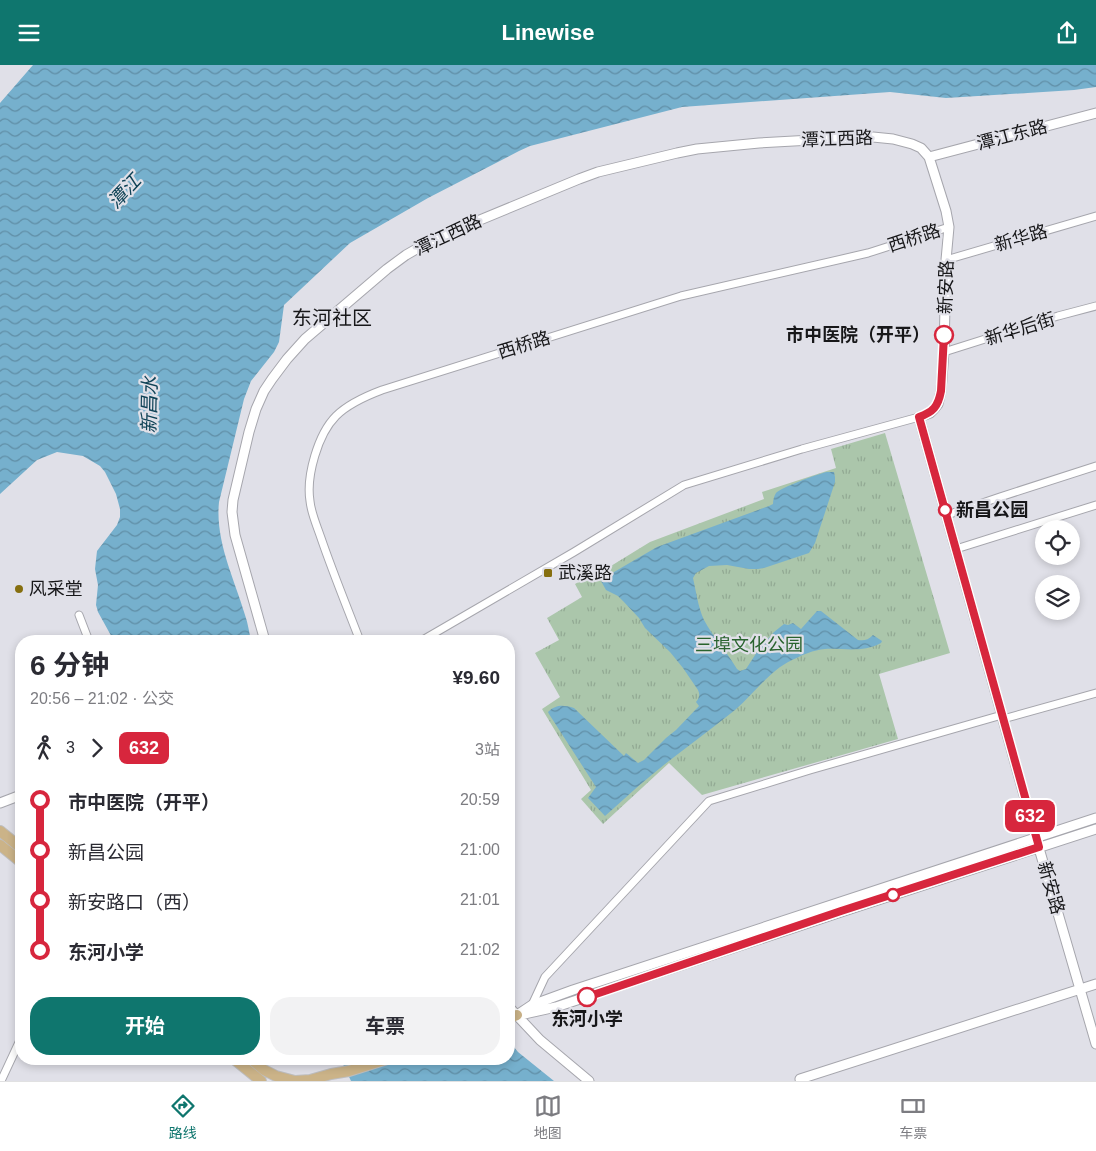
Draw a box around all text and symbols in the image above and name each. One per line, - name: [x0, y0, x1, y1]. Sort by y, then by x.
- icon: menu: [15, 19, 43, 47]
- icon: share: [1053, 19, 1081, 47]
- text: Linewise: [502, 20, 594, 45]
- street label: 潭江东路: [975, 116, 1049, 154]
- street label: 潭江西路: [801, 128, 873, 150]
- water label: 潭江: [104, 169, 146, 212]
- street label: 潭江西路: [411, 211, 485, 259]
- street label: 西桥路: [885, 220, 943, 256]
- street label: 新华路: [992, 221, 1050, 255]
- street label: 新安路: [935, 260, 957, 314]
- district label: 东河社区: [292, 307, 372, 329]
- street label: 新华后街: [983, 309, 1057, 349]
- place label: 市中医院（开平）: [786, 325, 930, 345]
- marker: 市中医院（开平）: [934, 325, 954, 345]
- street label: 西桥路: [495, 328, 553, 362]
- water label: 新昌水: [139, 375, 161, 434]
- place label: 新昌公园: [956, 500, 1028, 520]
- marker: 新昌公园: [938, 503, 952, 517]
- map controls: [1035, 520, 1080, 620]
- button: locate: [1035, 520, 1080, 565]
- place label: 武溪路: [558, 563, 612, 583]
- marker: 武溪路: [542, 567, 554, 579]
- button: layers: [1035, 575, 1080, 620]
- place label: 风采堂: [29, 579, 83, 599]
- marker: 风采堂: [13, 583, 25, 595]
- park label: 三埠文化公园: [695, 635, 803, 655]
- text: 6 分钟: [30, 650, 109, 681]
- text: ¥9.60: [452, 667, 500, 688]
- text: 20:56 – 21:02 · 公交: [30, 690, 174, 707]
- icon: walk: [30, 734, 58, 762]
- icon: forward: [83, 734, 111, 762]
- text: 632: [129, 738, 159, 758]
- text: 3: [66, 739, 75, 756]
- text: 3站: [475, 741, 500, 758]
- text: 20:59: [460, 791, 500, 808]
- text: 市中医院（开平）: [68, 792, 220, 813]
- line badge: 632: [1001, 800, 1059, 832]
- text: 632: [1015, 806, 1045, 826]
- text: 21:00: [460, 841, 500, 858]
- text: 新昌公园: [68, 842, 144, 863]
- street label: 新安路: [1034, 859, 1068, 917]
- unlabelled marker: [886, 888, 900, 902]
- text: 21:01: [460, 891, 500, 908]
- text: 新安路口（西）: [68, 892, 201, 913]
- text: 21:02: [460, 941, 500, 958]
- text: 东河小学: [68, 942, 144, 963]
- marker: 东河小学: [577, 987, 597, 1007]
- button: 开始: [30, 997, 260, 1055]
- button: 车票: [270, 997, 500, 1055]
- place label: 东河小学: [551, 1009, 623, 1029]
- tab: 路线: [169, 1092, 197, 1142]
- tab: 地图: [534, 1092, 562, 1142]
- tab: 车票: [899, 1092, 927, 1142]

